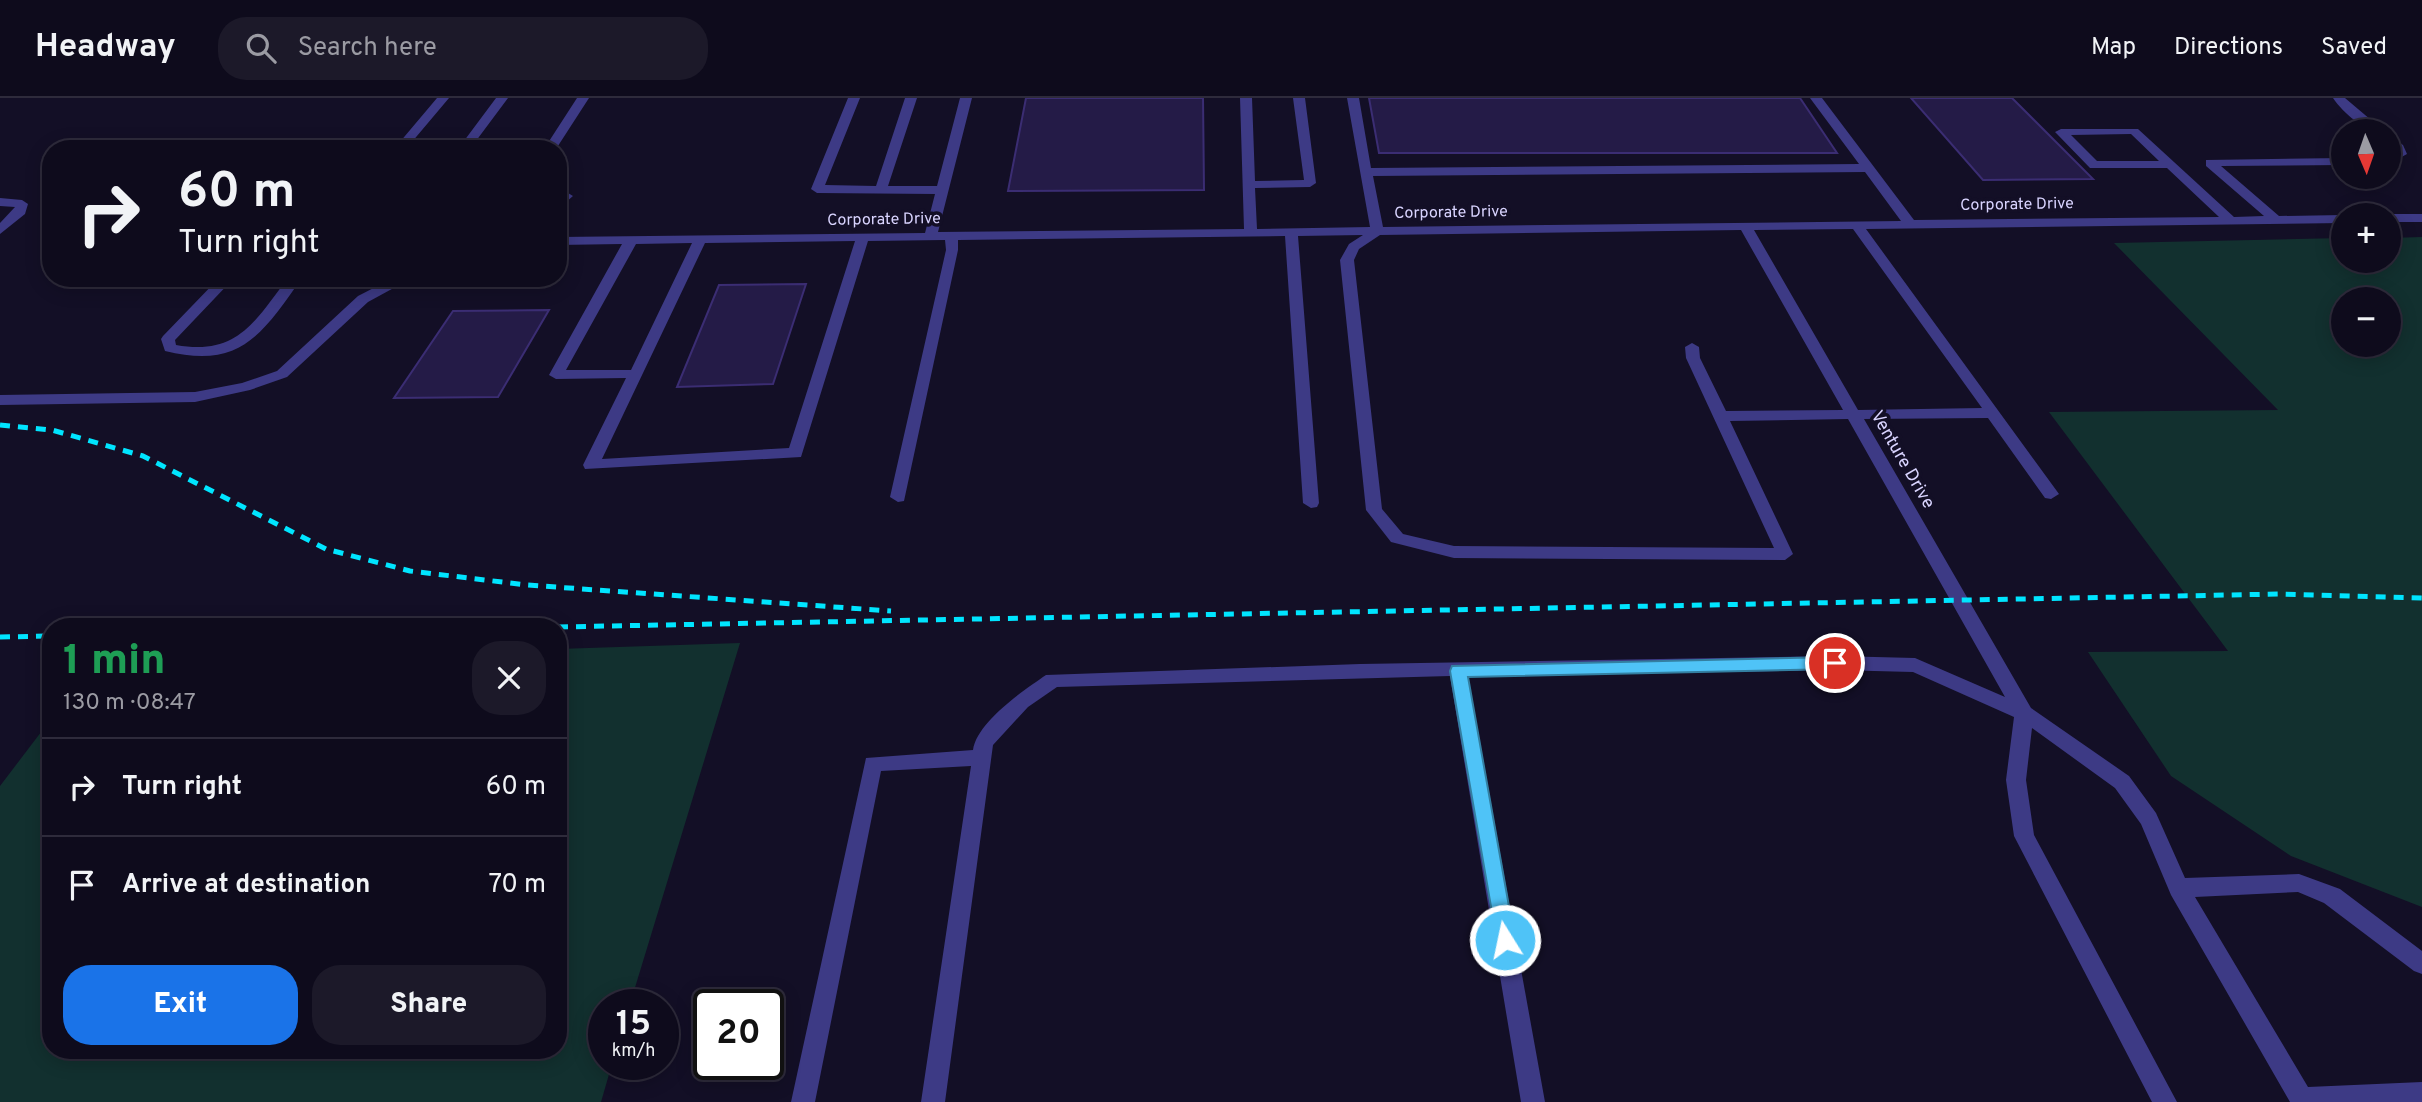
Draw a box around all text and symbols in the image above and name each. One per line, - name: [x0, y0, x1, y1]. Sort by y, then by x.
- search box: [218, 17, 708, 80]
- text: Headway: [35, 27, 176, 69]
- icon: search: [242, 29, 280, 67]
- text: Search here: [298, 32, 437, 65]
- text: Map: [2091, 33, 2136, 63]
- text: Directions: [2174, 33, 2283, 63]
- text: Saved: [2321, 33, 2387, 63]
- north arrow: [2331, 119, 2401, 189]
- map controls: [2331, 119, 2401, 357]
- text: 60 m: [178, 163, 296, 225]
- icon: right: [63, 168, 154, 259]
- street label: Corporate Drive: [1960, 194, 2074, 216]
- street label: Corporate Drive: [1394, 202, 1508, 224]
- button: +: [2331, 203, 2401, 273]
- street label: Corporate Drive: [827, 209, 941, 231]
- text: Turn right: [178, 224, 320, 264]
- button: −: [2331, 287, 2401, 357]
- street label: Venture Drive: [1865, 407, 1939, 513]
- pin: [1805, 633, 1865, 693]
- text: 1 min: [63, 636, 166, 689]
- button: close: [472, 641, 546, 715]
- icon: arrive: [1816, 644, 1854, 682]
- text: 130 m · 08:47: [63, 689, 196, 718]
- icon: right: [63, 768, 101, 806]
- text: Turn right: [122, 771, 242, 804]
- text: 60 m: [486, 771, 546, 804]
- icon: arrive: [63, 866, 101, 904]
- text: Arrive at destination: [122, 869, 370, 902]
- text: 70 m: [488, 869, 546, 902]
- position arrow: [1468, 903, 1542, 977]
- button: Exit: [63, 965, 298, 1045]
- button: Share: [312, 965, 546, 1045]
- speed limit sign: 20: [693, 989, 784, 1080]
- text: 15: [616, 1003, 651, 1047]
- text: km/h: [612, 1040, 655, 1063]

